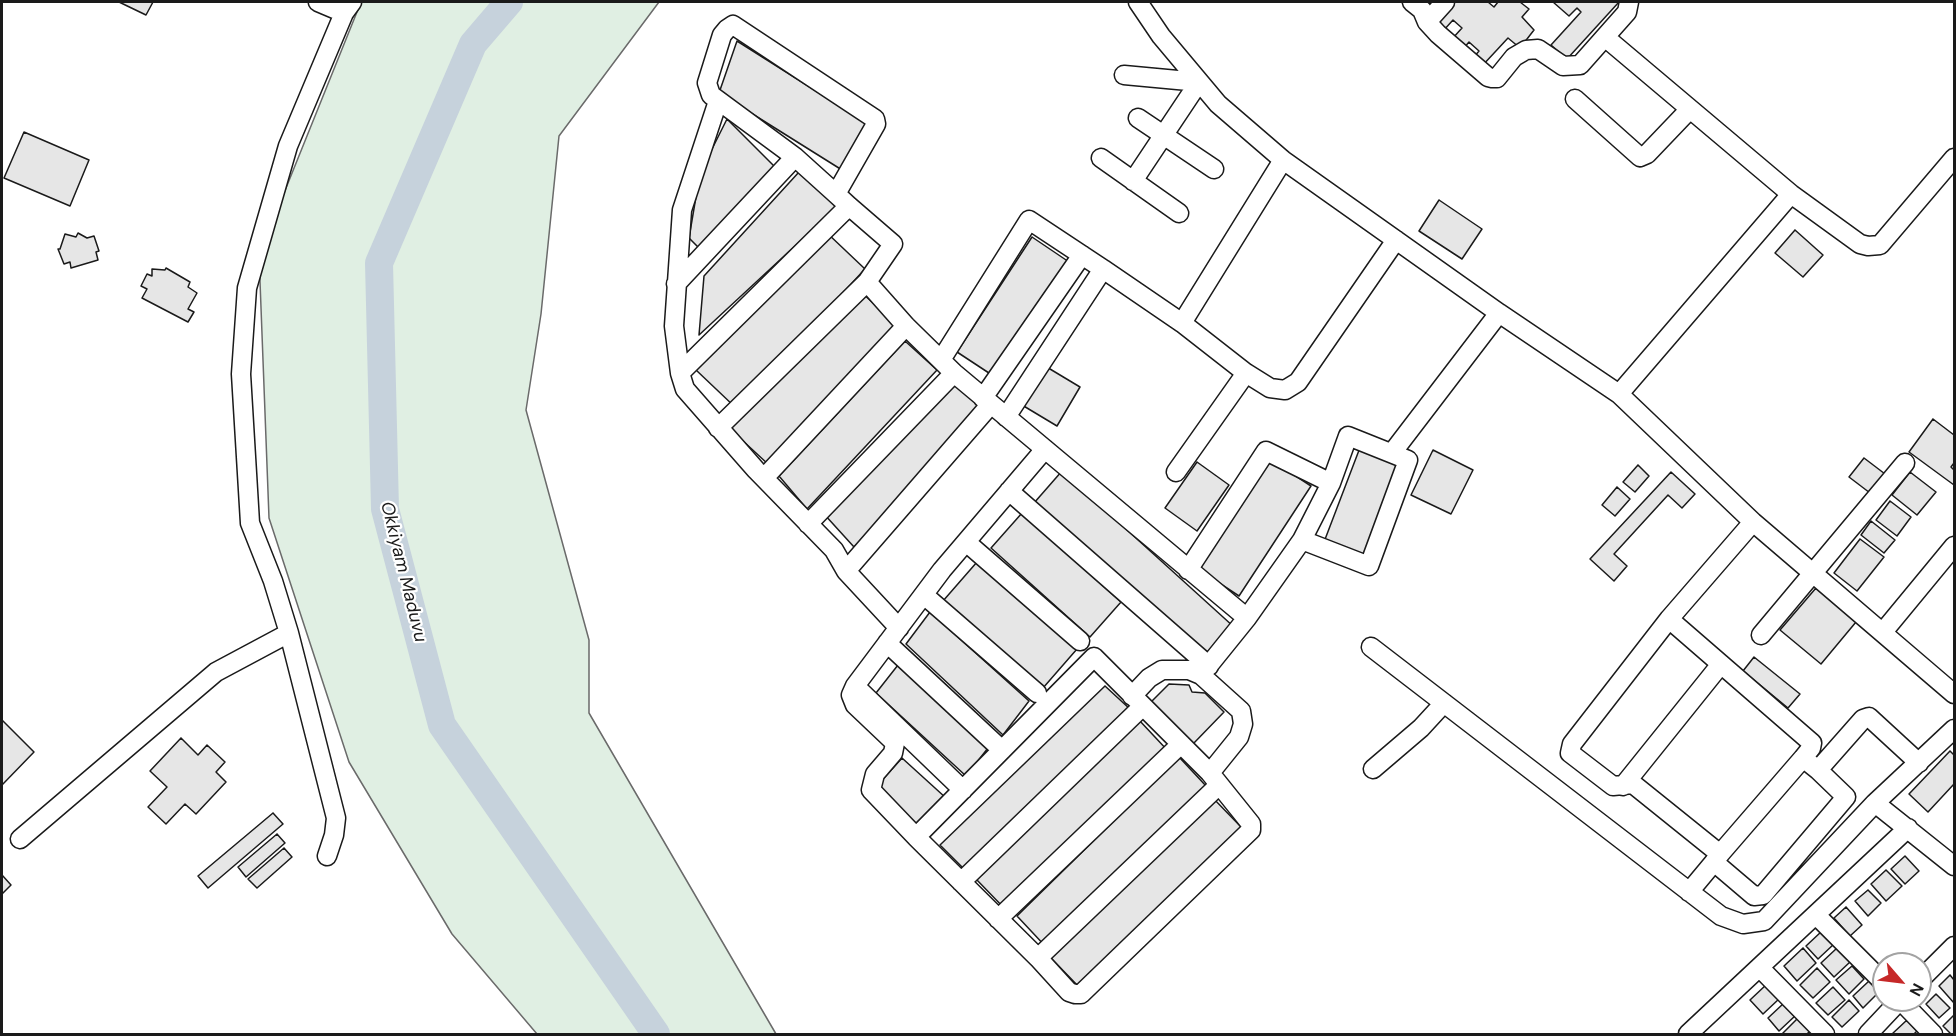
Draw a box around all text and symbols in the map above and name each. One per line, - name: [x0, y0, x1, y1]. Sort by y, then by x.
- water label: Okkiyam Maduvu: [375, 499, 431, 645]
- north arrow: [1872, 952, 1932, 1012]
- text: N: [1905, 980, 1929, 1000]

